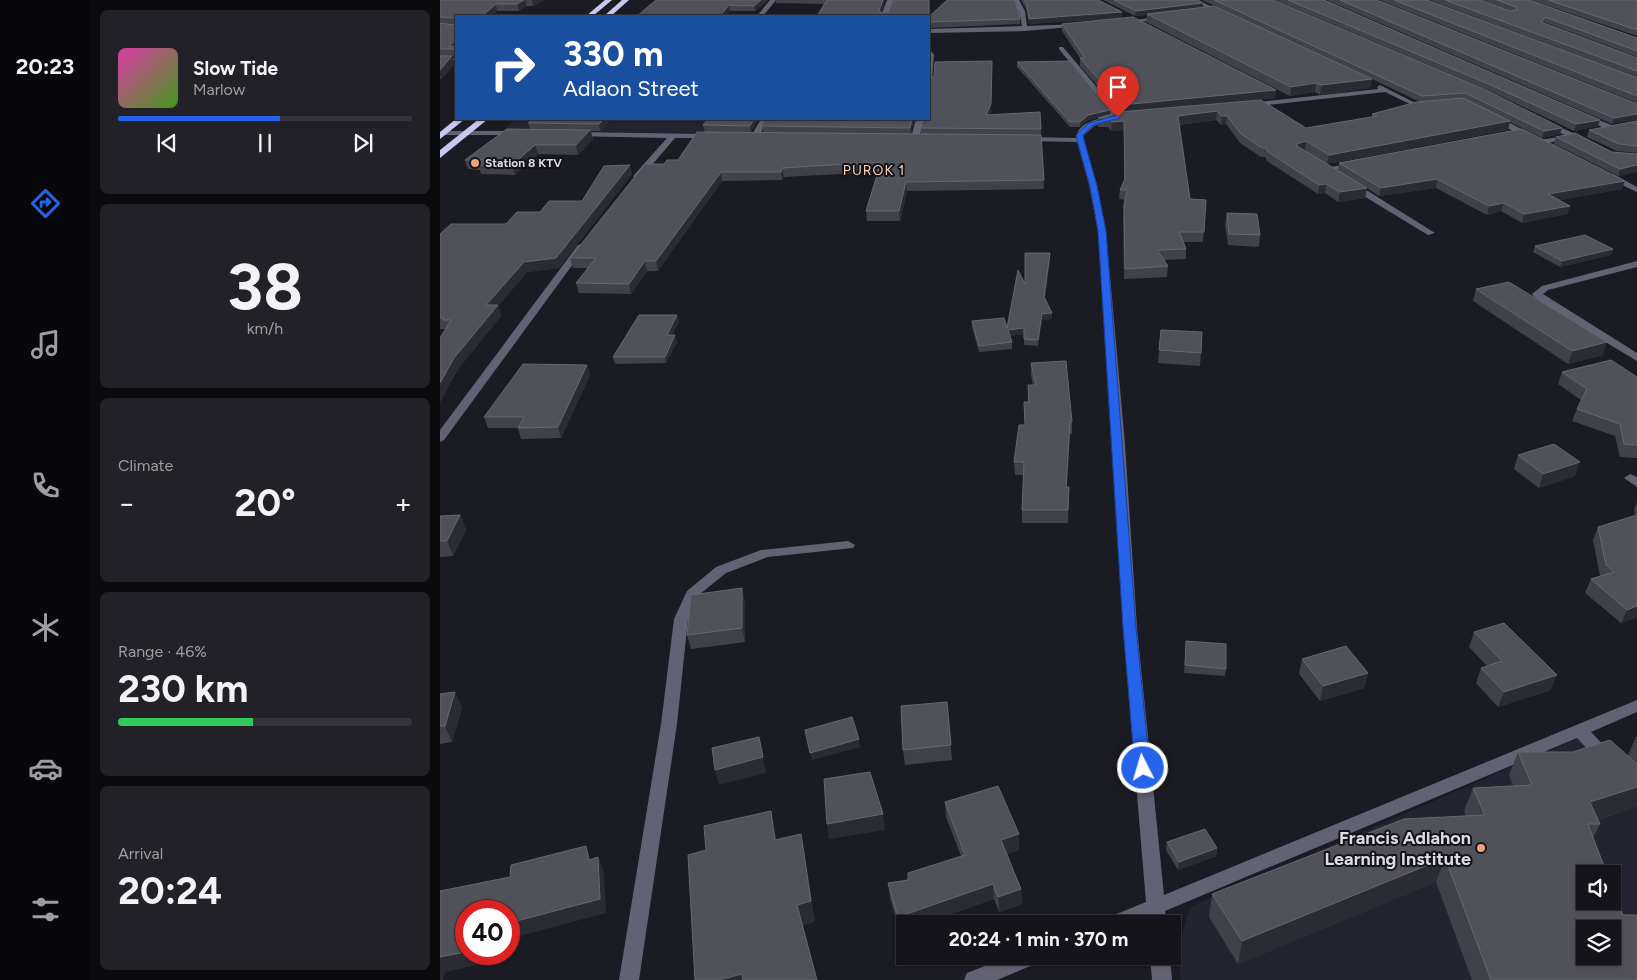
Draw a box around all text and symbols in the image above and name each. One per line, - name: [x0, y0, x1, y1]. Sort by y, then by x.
- text: 330 m: [563, 33, 663, 75]
- icon: right: [480, 35, 545, 100]
- text: 20:23: [16, 53, 74, 80]
- text: Slow Tide: [193, 57, 278, 80]
- pin: [1097, 66, 1139, 117]
- icon: arrive: [1104, 73, 1132, 101]
- text: Adlaon Street: [563, 75, 699, 102]
- text: Marlow: [193, 80, 245, 99]
- icon: previous: [153, 129, 181, 157]
- icon: pause: [251, 129, 279, 157]
- icon: next: [349, 129, 377, 157]
- place label: Station 8 KTV: [485, 156, 562, 170]
- marker: Station 8 KTV: [469, 157, 481, 169]
- district label: PUROK 1: [843, 162, 905, 179]
- icon: directions: [28, 186, 63, 221]
- text: 38: [227, 247, 303, 325]
- text: km/h: [247, 319, 283, 338]
- icon: music: [28, 327, 63, 362]
- text: Climate: [118, 456, 173, 475]
- icon: phone: [28, 468, 63, 503]
- text: 20°: [235, 480, 296, 526]
- text: −: [118, 486, 135, 520]
- text: +: [395, 486, 412, 520]
- icon: climate: [28, 610, 63, 645]
- text: Range · 46%: [118, 642, 207, 661]
- text: 230 km: [118, 666, 248, 712]
- position arrow: [1116, 741, 1168, 793]
- icon: car: [28, 751, 63, 786]
- place label: Francis Adlahon Learning Institute: [1324, 827, 1471, 870]
- marker: Francis Adlahon Learning Institute: [1475, 842, 1487, 854]
- text: Arrival: [118, 844, 163, 863]
- map controls: [1576, 865, 1621, 965]
- button: sound: [1576, 865, 1621, 910]
- text: 20:24: [118, 868, 222, 914]
- icon: filters: [28, 892, 63, 927]
- speed limit sign: 40: [455, 900, 520, 965]
- button: layers: [1576, 920, 1621, 965]
- text: 20:24 · 1 min · 370 m: [949, 928, 1128, 951]

